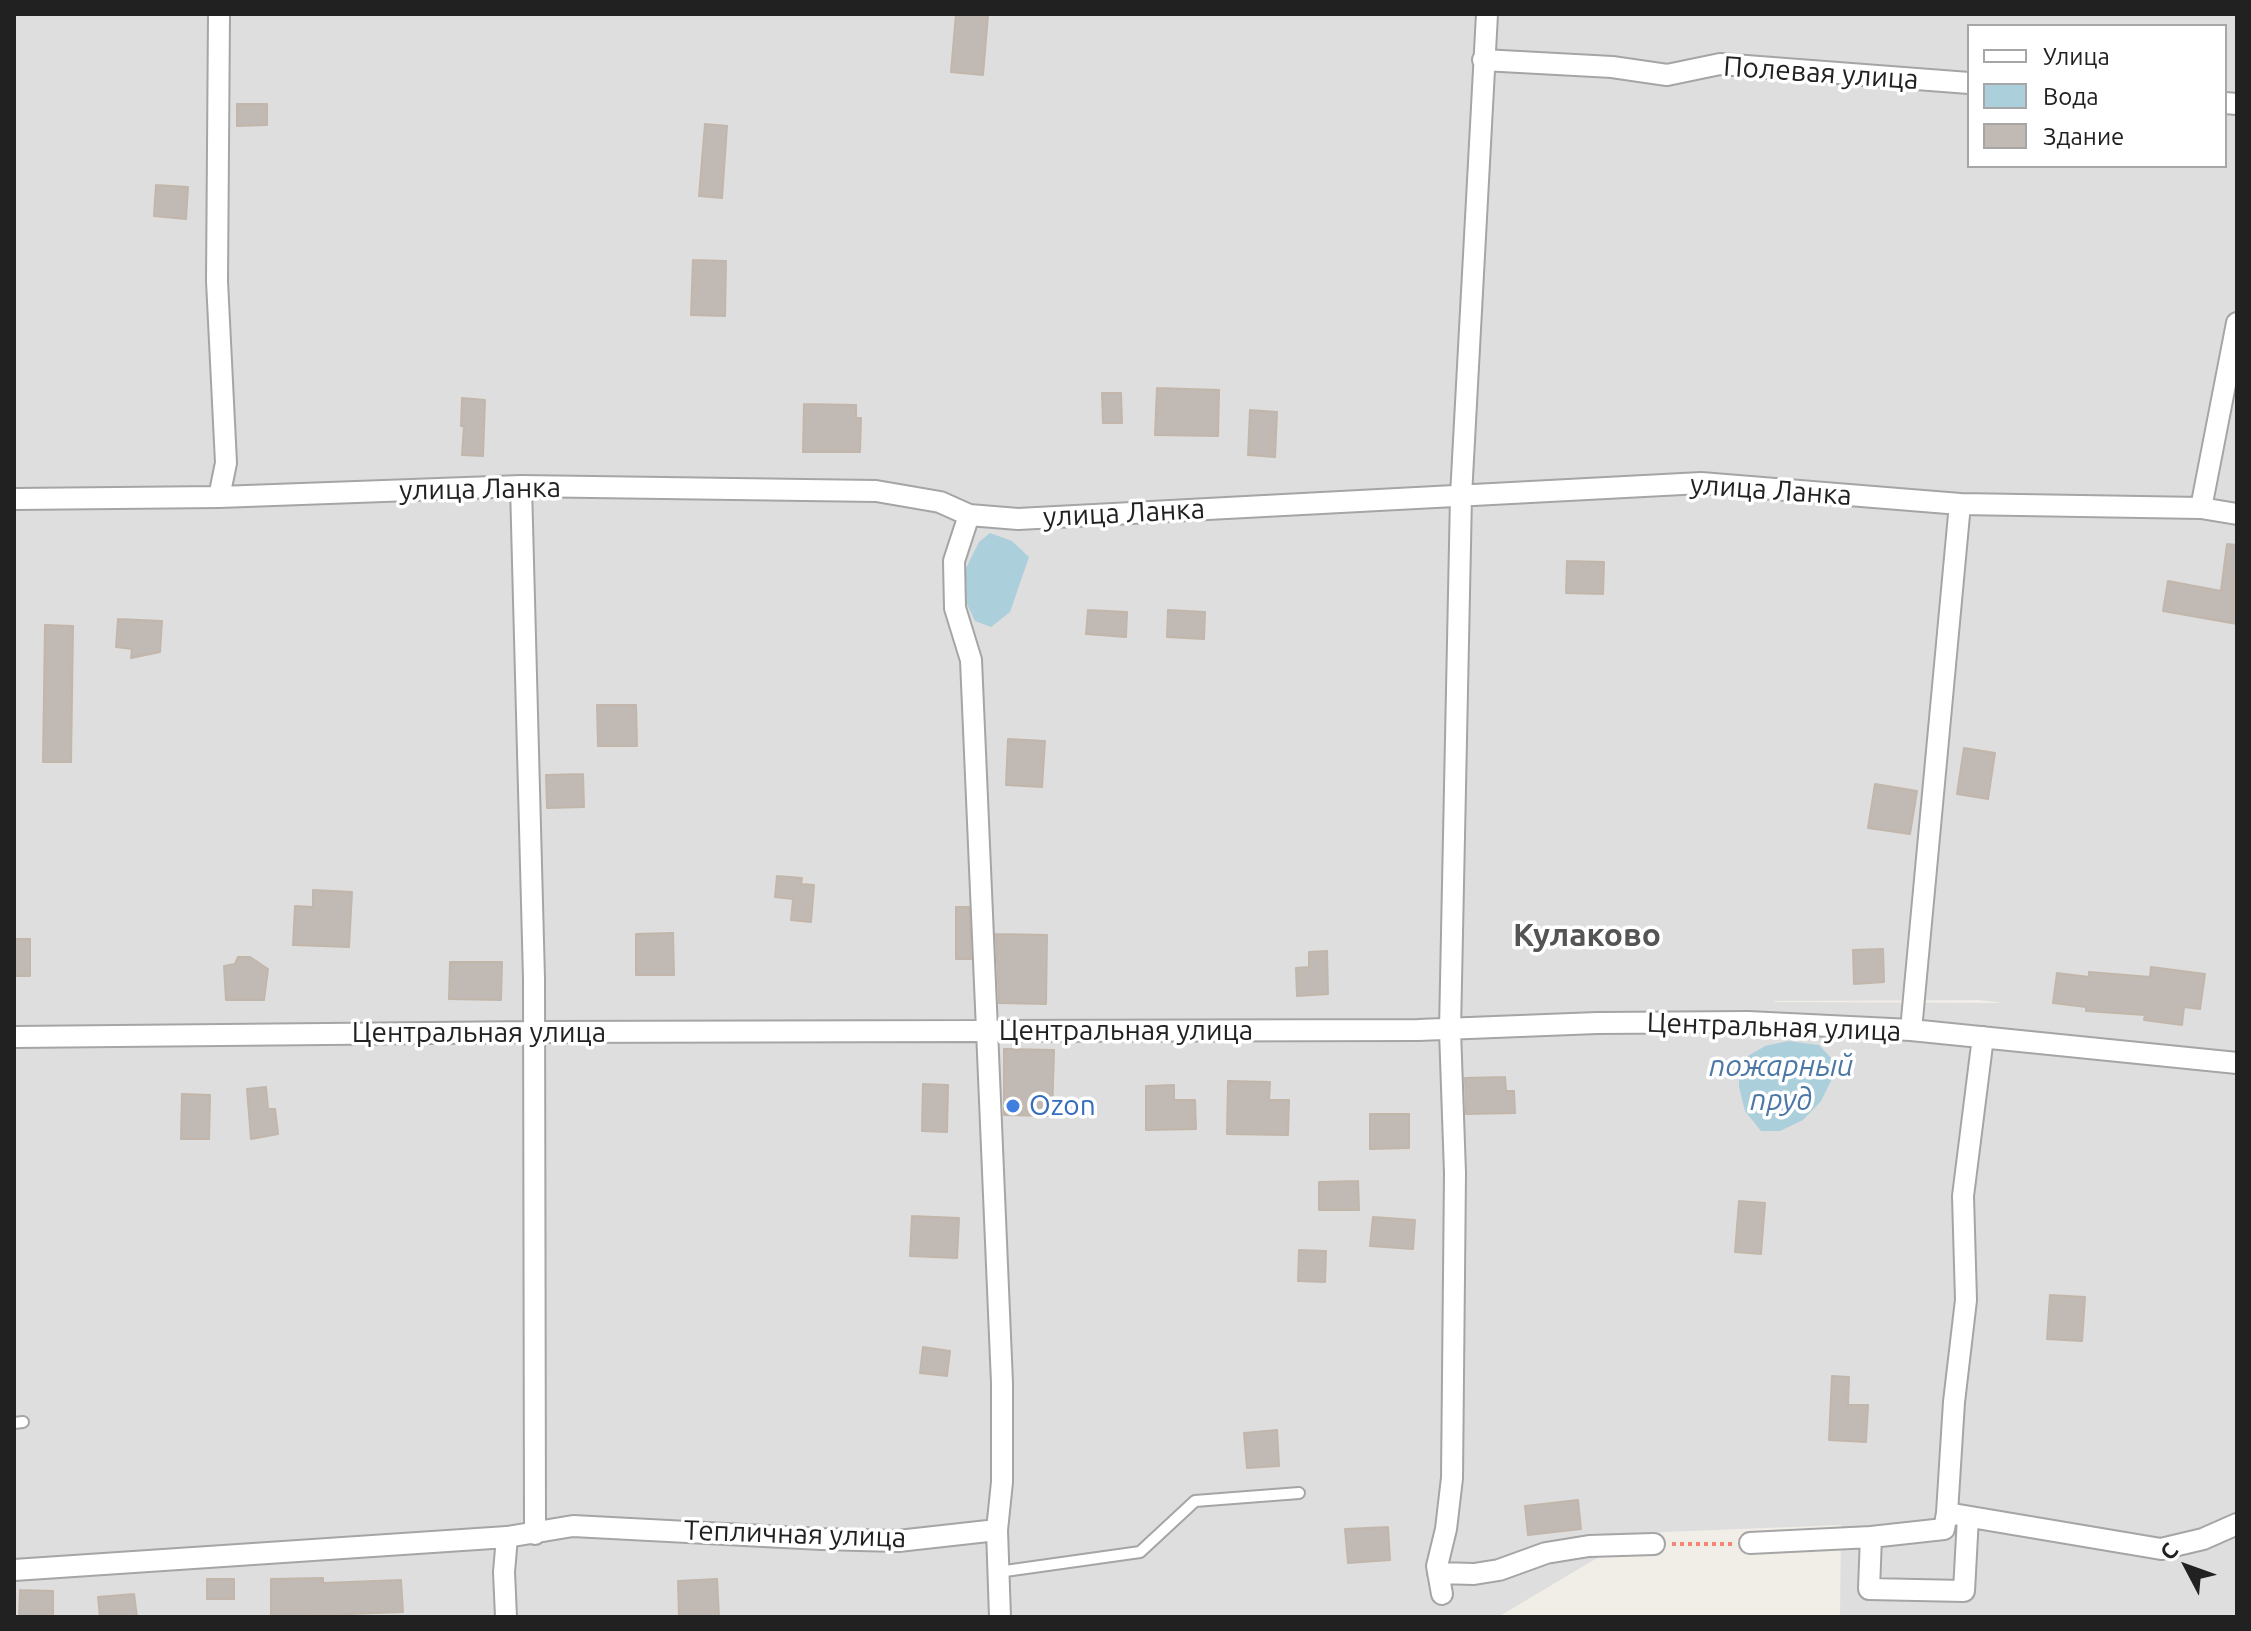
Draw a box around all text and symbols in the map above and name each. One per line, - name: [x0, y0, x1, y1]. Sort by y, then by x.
- legend: [1967, 24, 2227, 168]
- text: Улица: [2043, 43, 2110, 70]
- street label: Полевая улица: [1722, 49, 1920, 97]
- text: Вода: [2043, 83, 2099, 110]
- text: Здание: [2043, 123, 2124, 150]
- street label: улица Ланка: [1689, 468, 1853, 512]
- street label: улица Ланка: [399, 471, 561, 507]
- street label: улица Ланка: [1042, 492, 1206, 534]
- district label: Кулаково: [1513, 916, 1661, 954]
- street label: Центральная улица: [1646, 1006, 1902, 1048]
- street label: Центральная улица: [999, 1014, 1253, 1048]
- street label: Центральная улица: [352, 1016, 606, 1050]
- water label: пожарный пруд: [1709, 1048, 1853, 1118]
- place label: Ozon: [1029, 1089, 1096, 1123]
- marker: Ozon: [1004, 1097, 1022, 1115]
- street label: Тепличная улица: [683, 1513, 907, 1555]
- north arrow: [2147, 1527, 2227, 1607]
- text: С: [2154, 1537, 2183, 1564]

